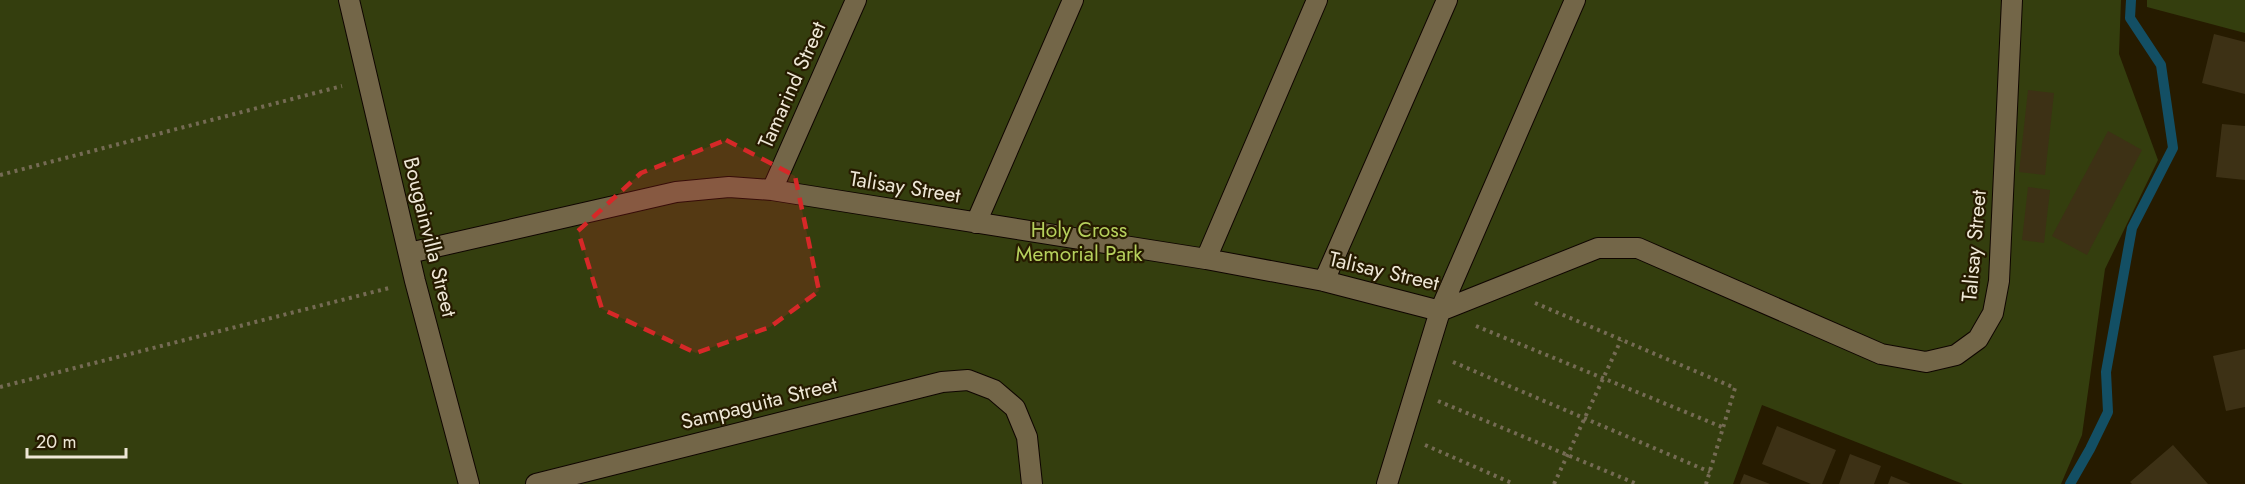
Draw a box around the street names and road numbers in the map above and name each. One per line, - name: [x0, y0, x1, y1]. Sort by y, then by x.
- street label: Tamarind Street: [751, 17, 833, 153]
- street label: Bougainvilla Street: [396, 154, 464, 320]
- street label: Talisay Street: [847, 163, 963, 211]
- street label: Talisay Street: [1954, 189, 1994, 303]
- street label: Talisay Street: [1326, 244, 1442, 298]
- street label: Sampaguita Street: [678, 369, 840, 437]

